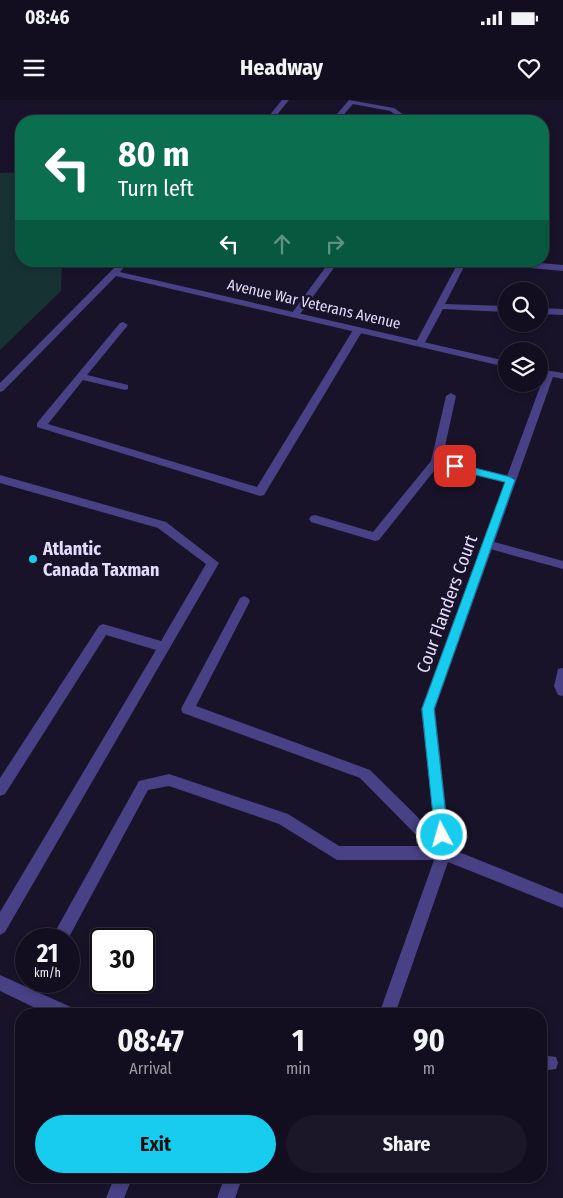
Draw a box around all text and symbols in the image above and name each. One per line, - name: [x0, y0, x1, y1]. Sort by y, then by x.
- text: 08:46: [25, 6, 69, 29]
- icon: menu: [20, 54, 48, 82]
- text: Headway: [240, 54, 323, 81]
- icon: heart: [515, 54, 543, 82]
- text: 80 m: [118, 133, 190, 175]
- icon: left: [35, 135, 100, 200]
- text: Turn left: [118, 175, 194, 202]
- icon: left: [215, 230, 243, 258]
- icon: ahead: [268, 230, 296, 258]
- icon: right: [321, 230, 349, 258]
- street label: Avenue War Veterans Avenue: [226, 275, 402, 333]
- map controls: [498, 282, 548, 392]
- button: search: [498, 282, 548, 332]
- button: layers: [498, 342, 548, 392]
- pin: [434, 445, 476, 487]
- icon: arrive: [441, 452, 469, 480]
- street label: Cour Flanders Court: [412, 532, 482, 676]
- place label: Atlantic Canada Taxman: [42, 538, 160, 581]
- marker: Atlantic Canada Taxman: [27, 553, 39, 565]
- position arrow: [415, 808, 467, 860]
- speed limit sign: 30: [90, 928, 155, 993]
- text: 21: [37, 939, 58, 969]
- text: km/h: [34, 966, 61, 980]
- text: 08:47: [117, 1023, 184, 1059]
- text: 1: [292, 1023, 305, 1059]
- text: 90: [413, 1023, 445, 1059]
- text: Arrival: [129, 1059, 172, 1078]
- text: min: [286, 1059, 311, 1078]
- text: m: [423, 1059, 435, 1078]
- button: Exit: [35, 1115, 276, 1173]
- button: Share: [286, 1115, 527, 1173]

